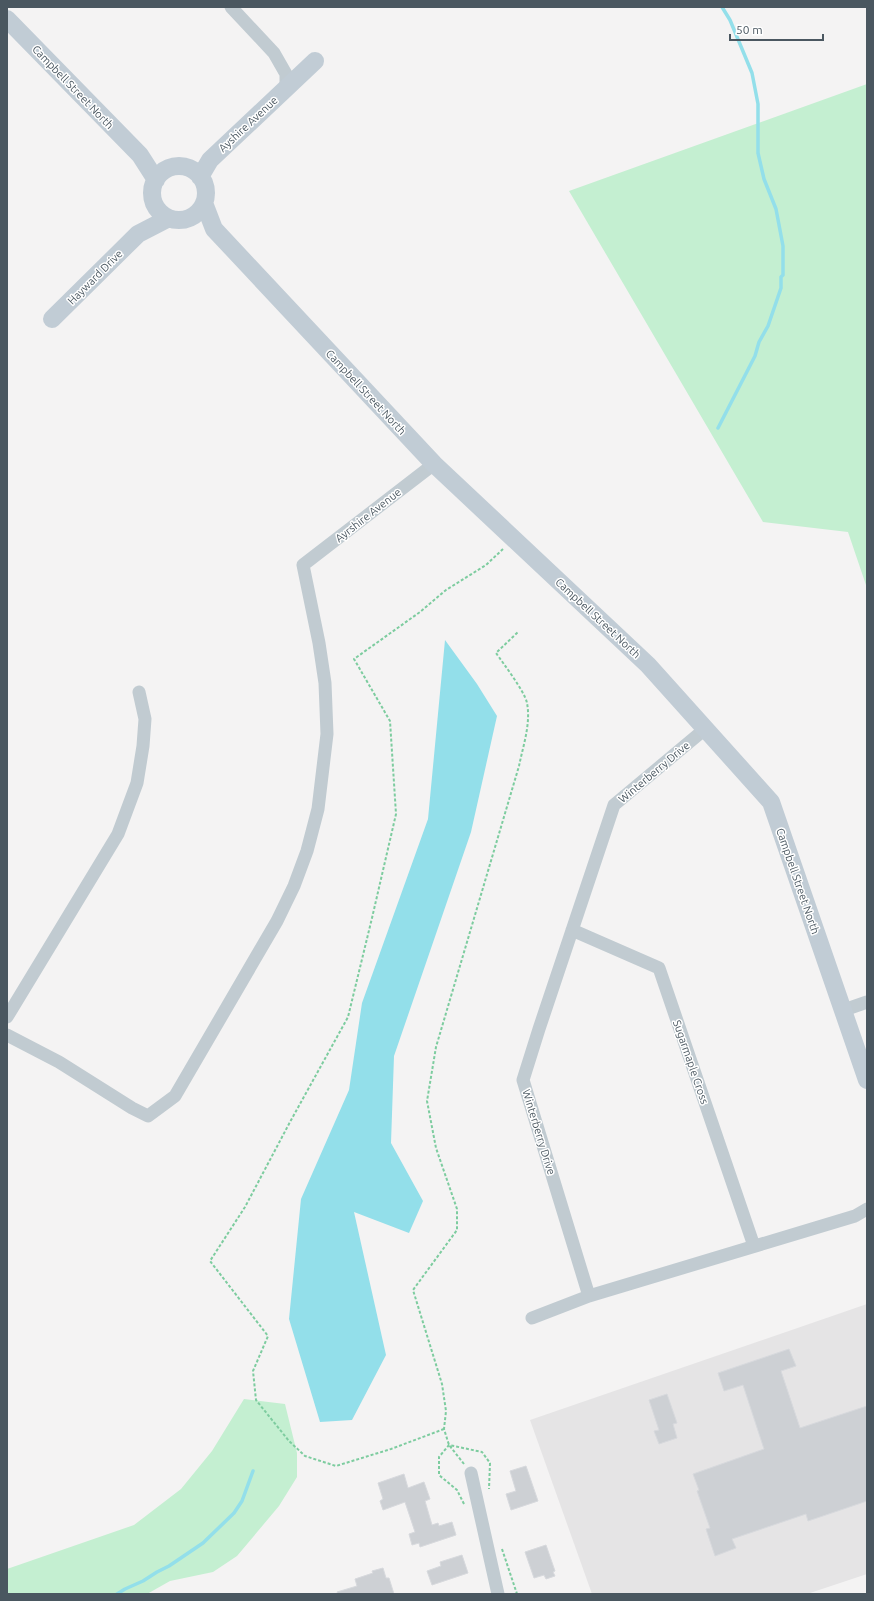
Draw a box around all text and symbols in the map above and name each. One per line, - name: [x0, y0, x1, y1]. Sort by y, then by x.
- scale bar: [730, 16, 823, 42]
- text: 50 m: [736, 23, 763, 36]
- street label: Campbell Street North: [30, 43, 116, 131]
- street label: Ayshire Avenue: [216, 94, 280, 154]
- street label: Hayward Drive: [65, 247, 125, 307]
- street label: Campbell Street North: [324, 347, 408, 437]
- street label: Ayrshire Avenue: [333, 486, 403, 544]
- street label: Campbell Street North: [553, 576, 643, 660]
- street label: Winterberry Drive: [616, 739, 692, 805]
- street label: Campbell Street North: [774, 826, 822, 936]
- street label: Sugarmaple Cross: [671, 1018, 711, 1106]
- street label: Winterberry Drive: [520, 1088, 558, 1176]

